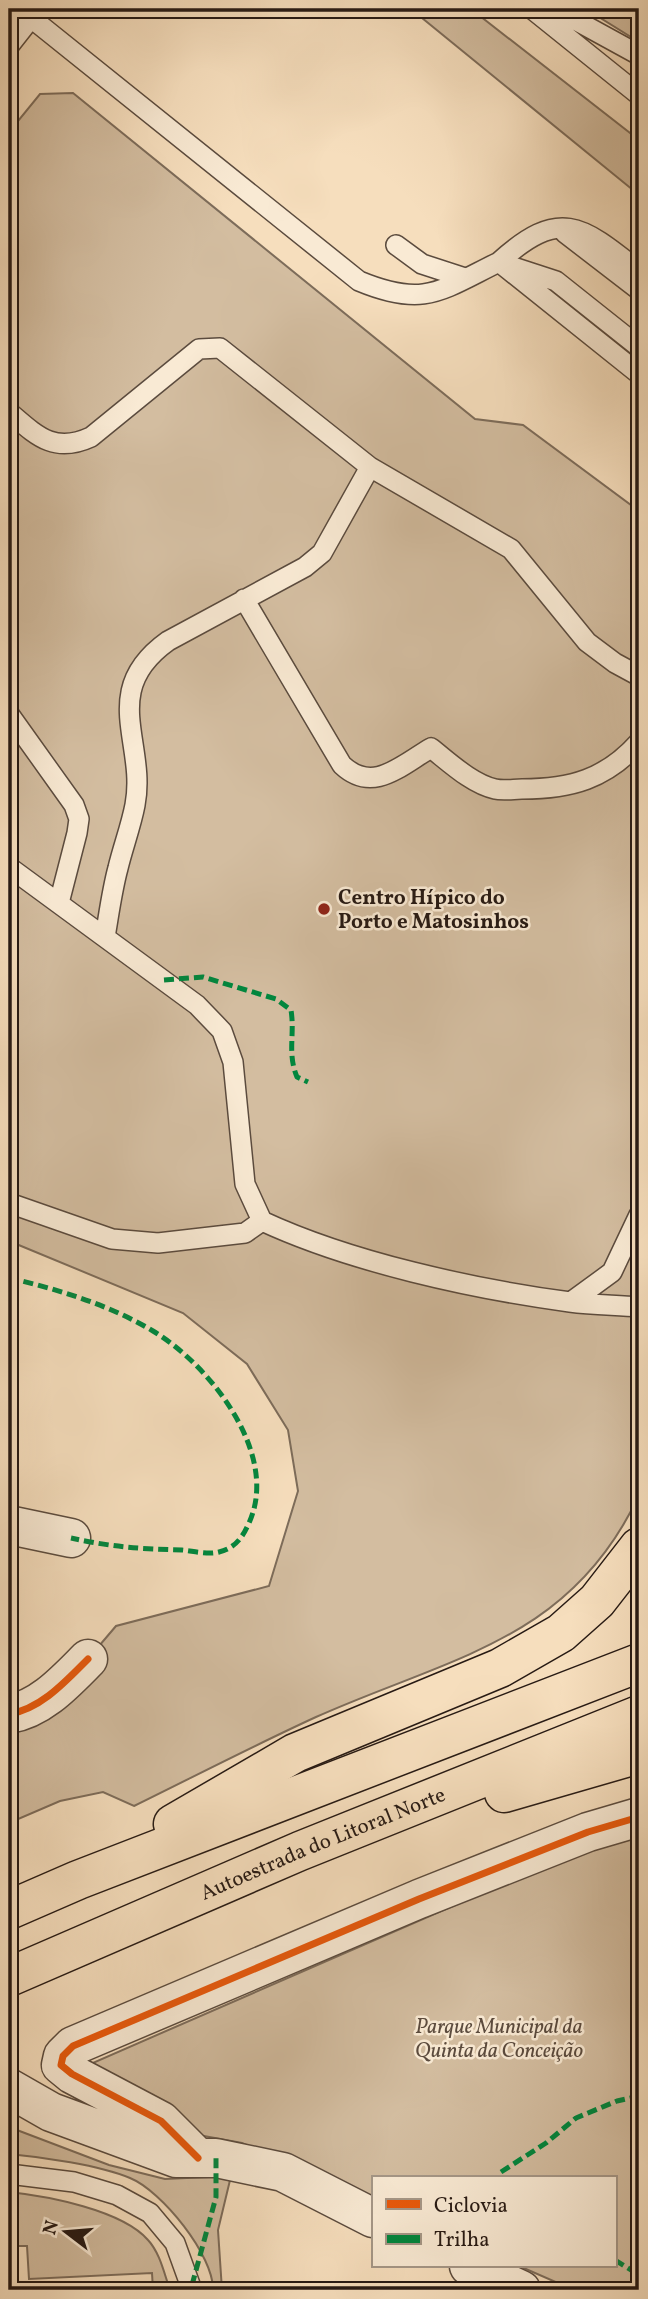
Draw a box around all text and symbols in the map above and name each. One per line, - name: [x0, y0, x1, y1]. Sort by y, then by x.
- place label: Centro Hípico do Porto e Matosinhos: [338, 884, 529, 937]
- marker: Centro Hípico do Porto e Matosinhos: [316, 901, 332, 917]
- street label: Autoestrada do Litoral Norte: [196, 1781, 450, 1908]
- park label: Parque Municipal da Quinta da Conceição: [415, 2013, 583, 2066]
- legend: [372, 2176, 616, 2268]
- text: Ciclovia: [434, 2192, 508, 2221]
- north arrow: [32, 2198, 102, 2268]
- text: N: [37, 2217, 66, 2238]
- text: Trilha: [434, 2226, 490, 2255]

